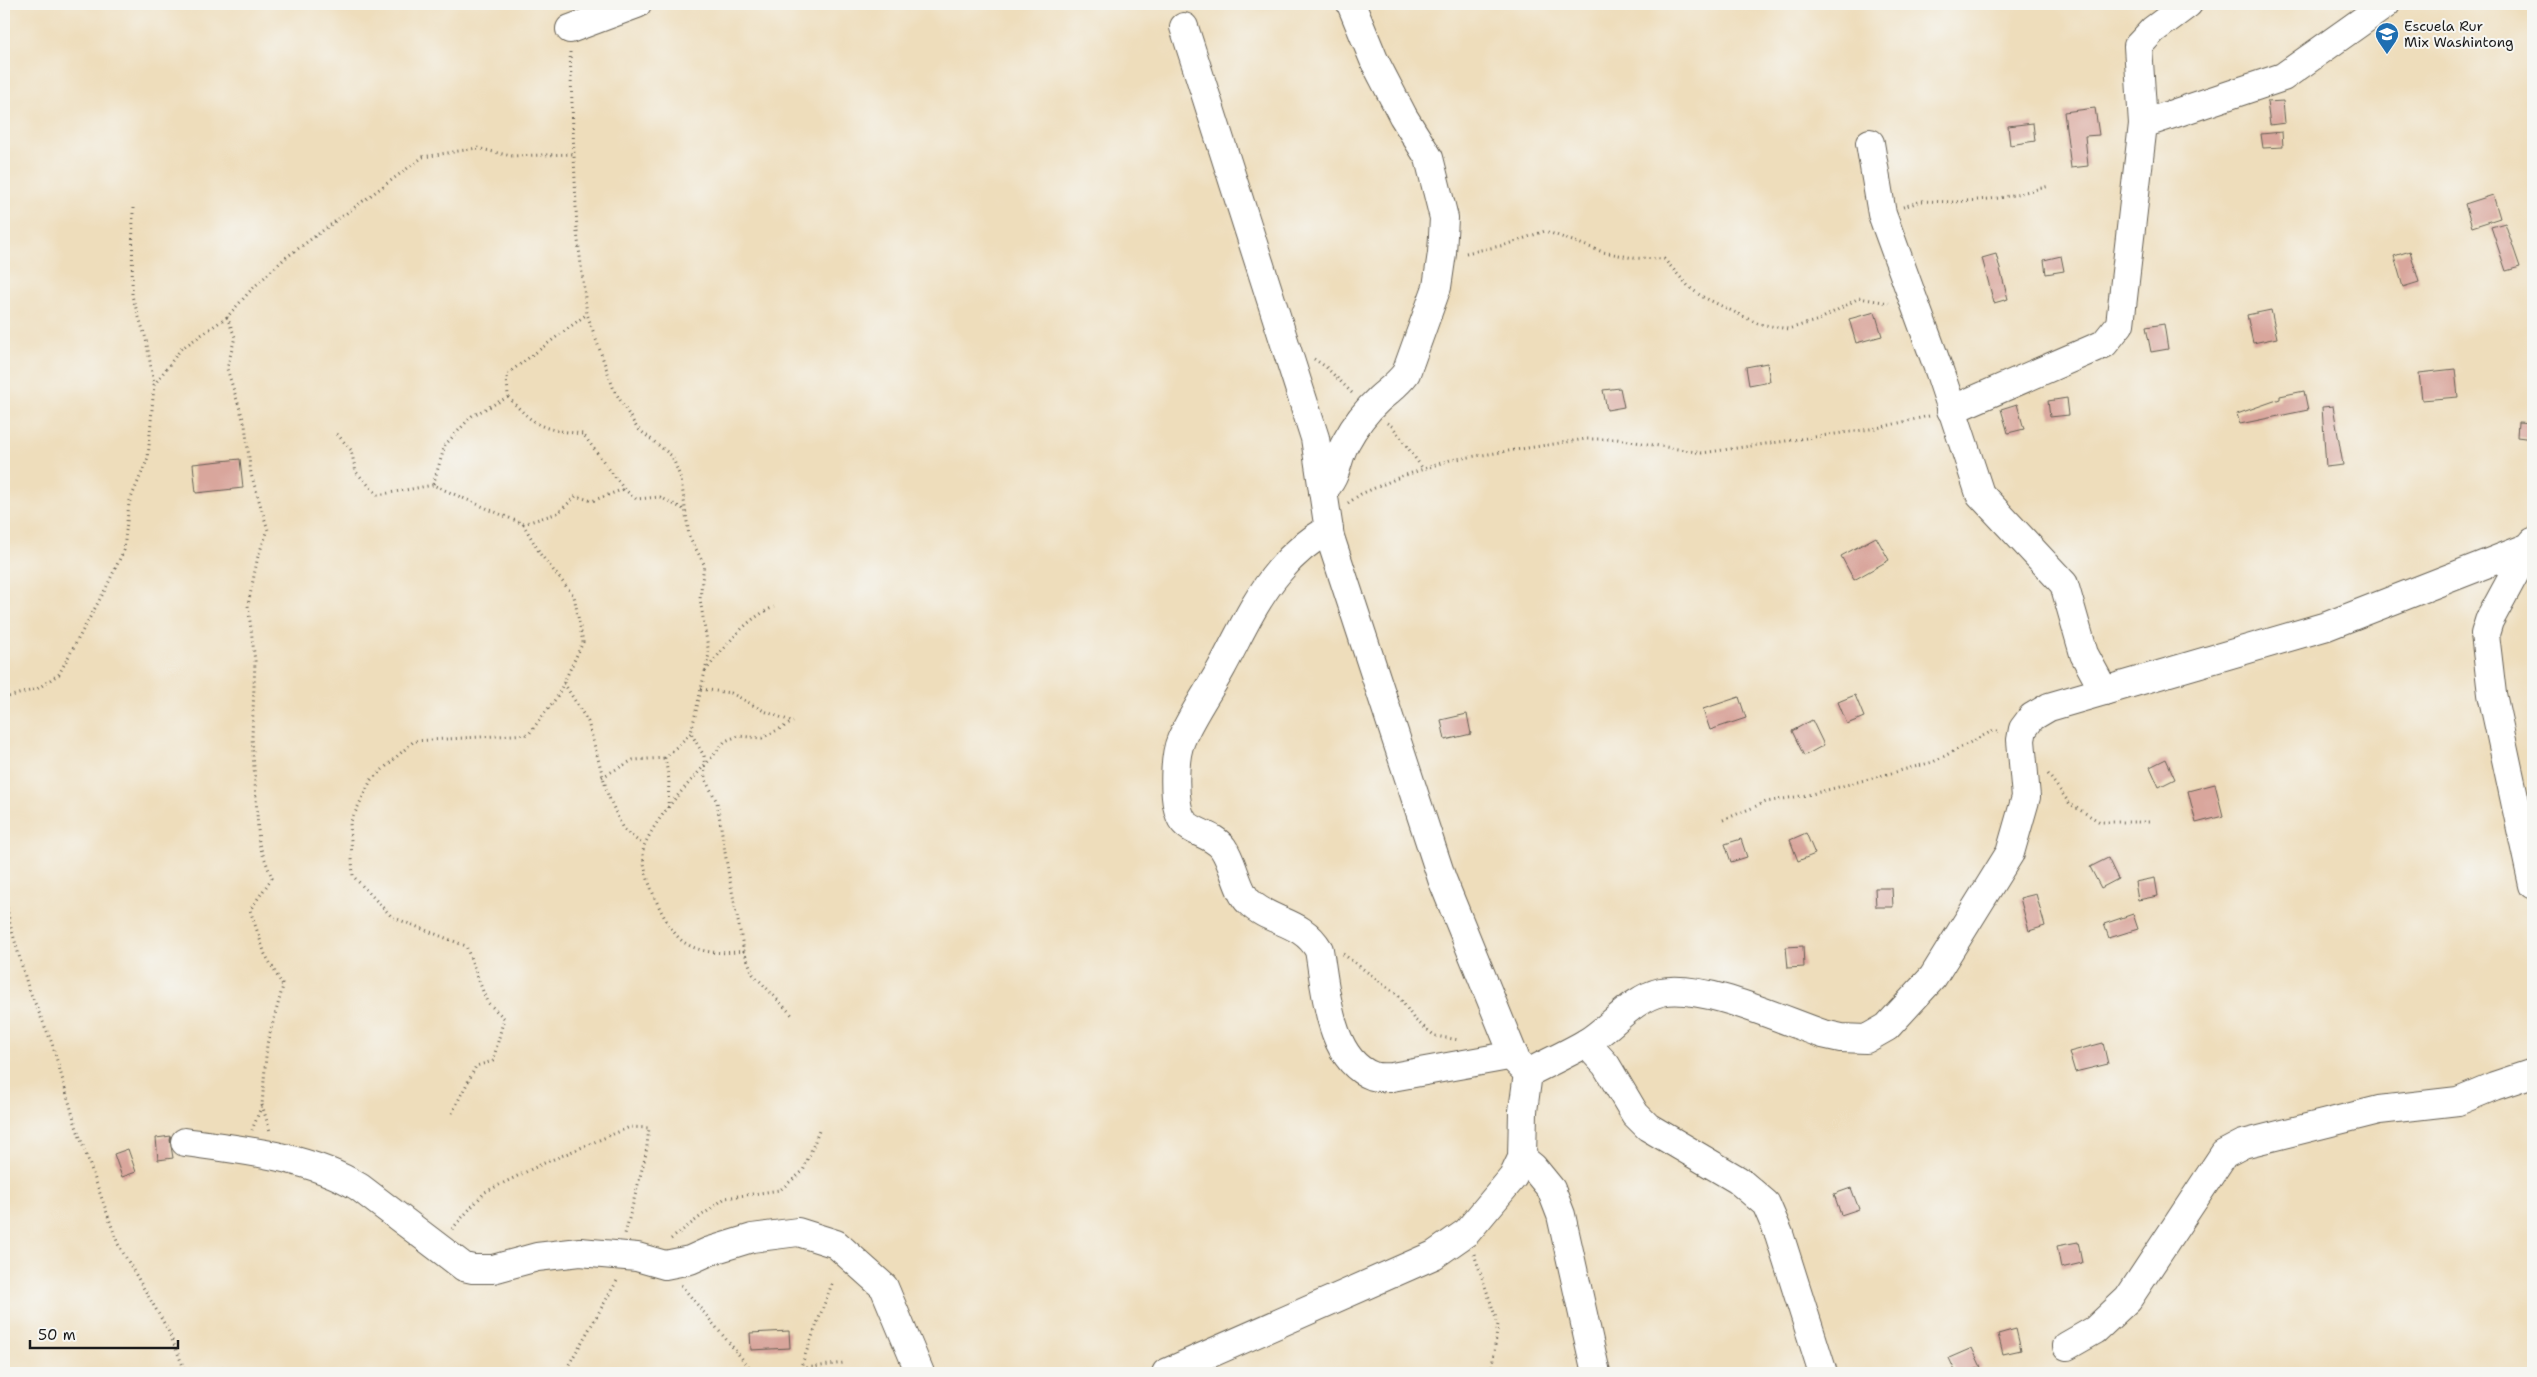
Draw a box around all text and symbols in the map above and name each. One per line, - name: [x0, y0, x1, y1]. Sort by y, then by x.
- place label: Escuela Rur Mix Washintong: [2404, 17, 2514, 51]
- school or university icon: Escuela Rur Mix Washintong: [2374, 21, 2400, 55]
- scale bar: [30, 1317, 178, 1349]
- text: 50 m: [38, 1325, 76, 1345]

